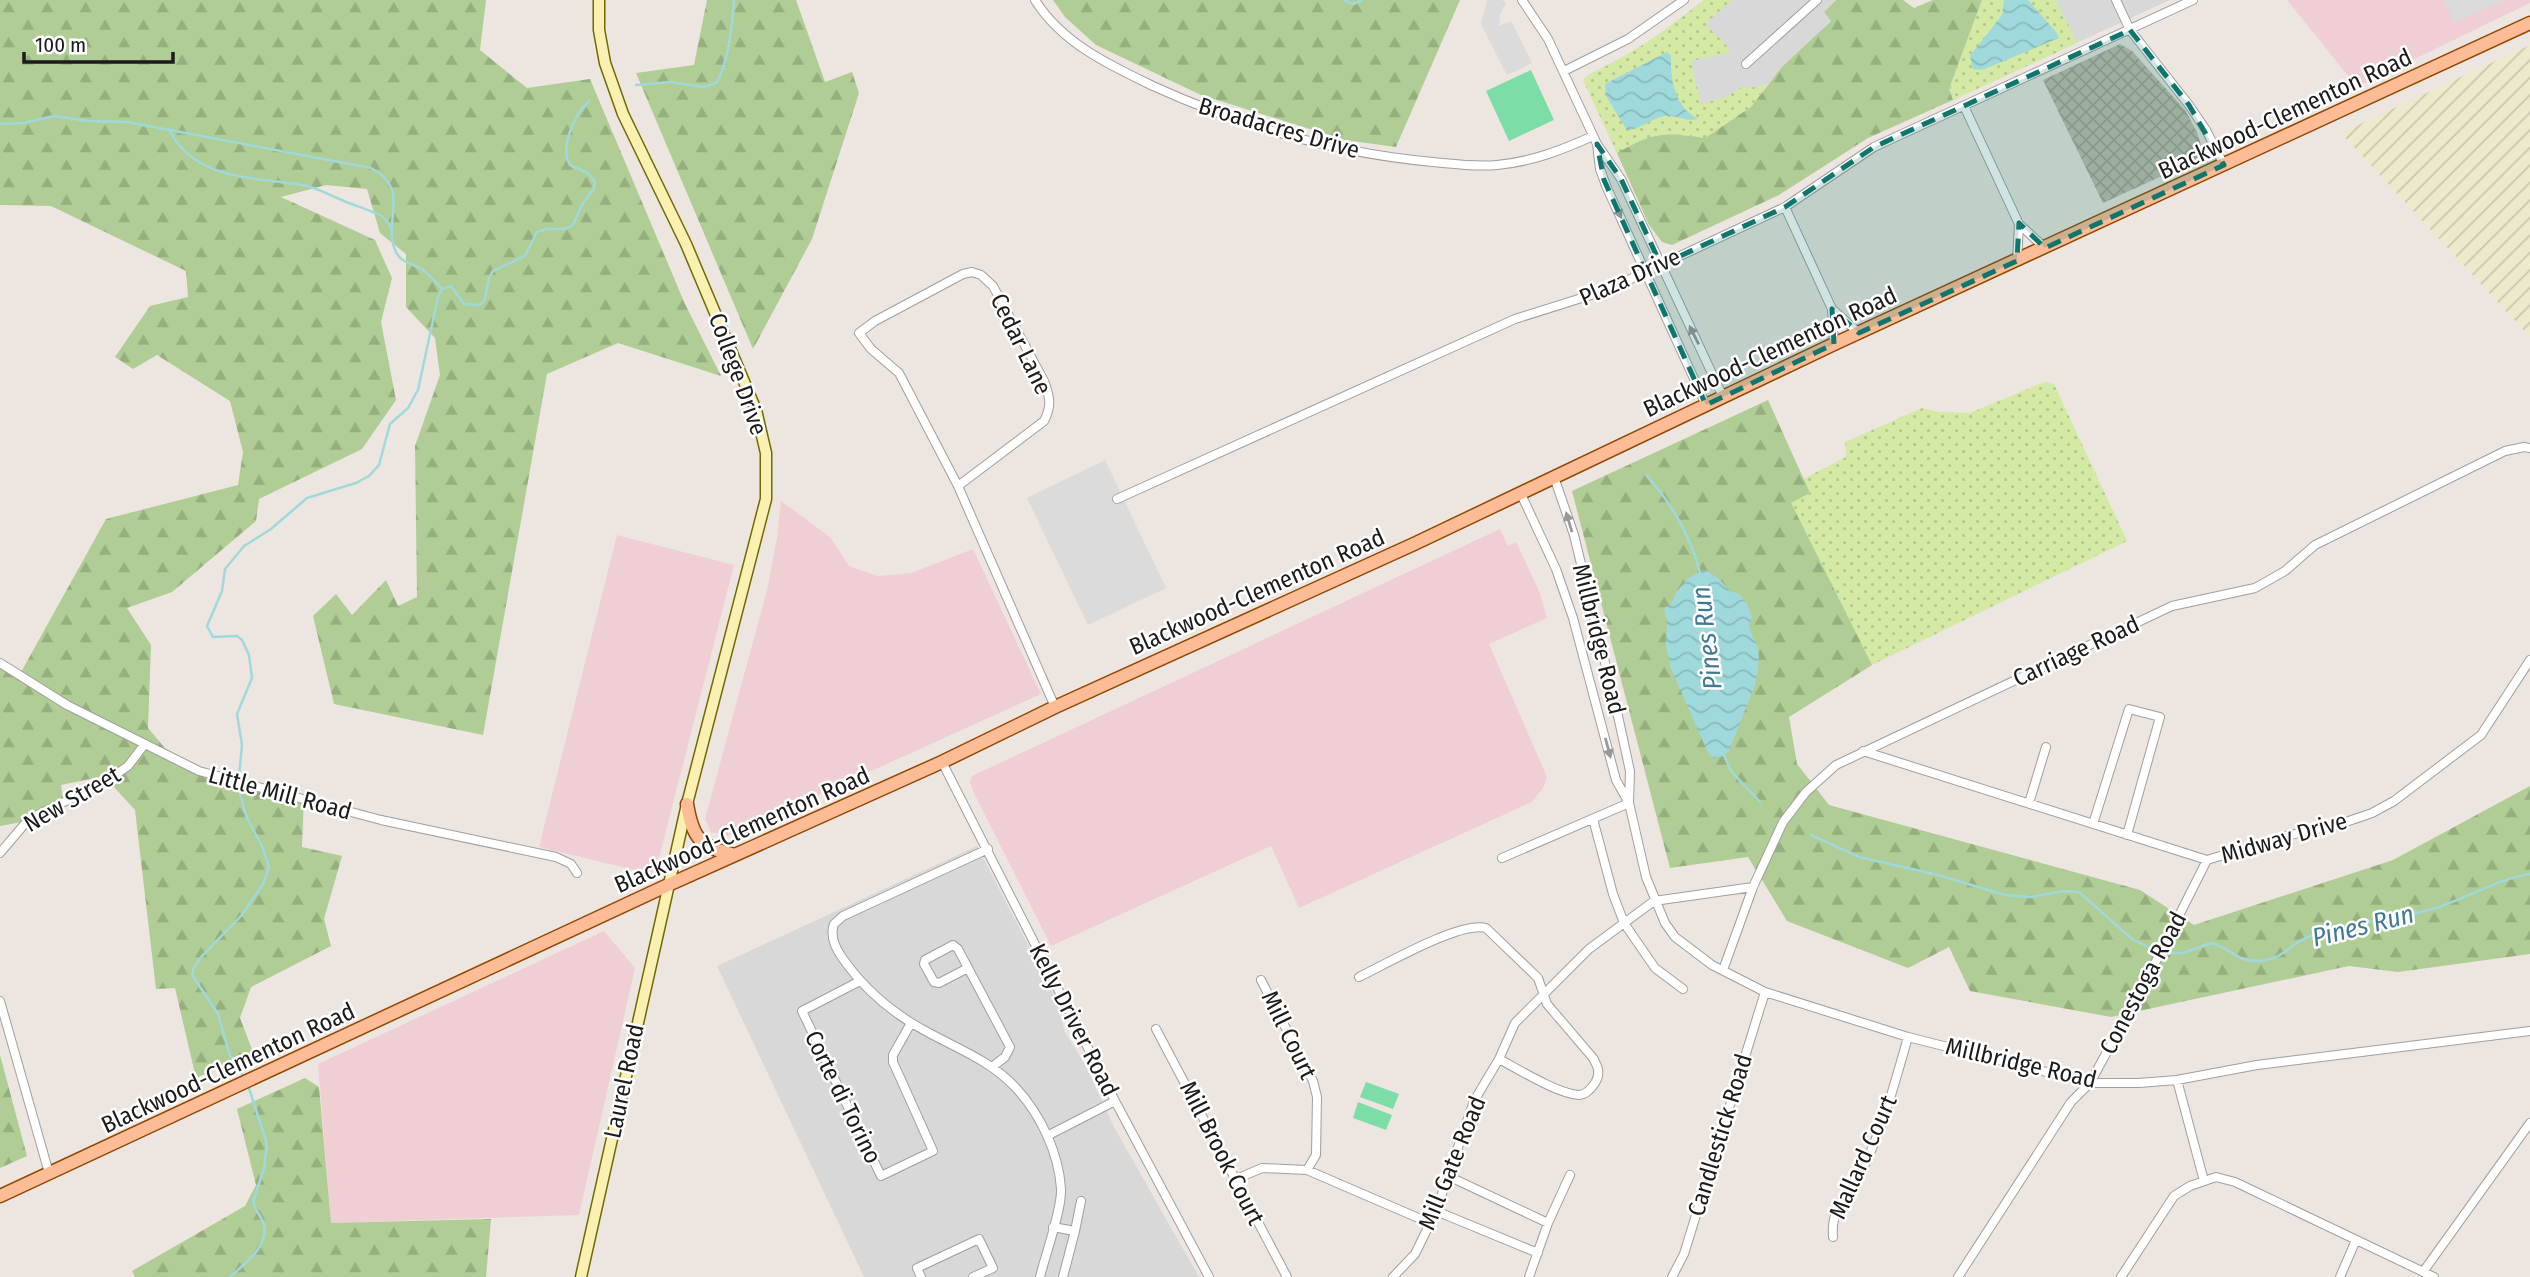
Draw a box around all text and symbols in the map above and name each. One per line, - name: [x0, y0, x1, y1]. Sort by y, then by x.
- scale bar: [24, 21, 173, 65]
- text: 100 m: [35, 32, 86, 58]
- street label: Blackwood-Clementon Road: [2154, 43, 2416, 185]
- street label: Broadacres Drive: [1195, 92, 1363, 164]
- one-way arrow: [1611, 199, 1623, 219]
- street label: Plaza Drive: [1575, 242, 1685, 312]
- street label: Blackwood-Clementon Road: [1639, 281, 1901, 423]
- street label: Cedar Lane: [985, 289, 1057, 399]
- street label: College Drive: [703, 309, 773, 439]
- one-way arrow: [1688, 325, 1699, 345]
- one-way arrow: [1564, 511, 1574, 532]
- street label: Blackwood-Clementon Road: [1125, 523, 1389, 661]
- street label: Millbridge Road: [1567, 561, 1631, 717]
- water label: Pines Run: [1685, 585, 1729, 691]
- street label: Carriage Road: [2008, 610, 2144, 692]
- one-way arrow: [1603, 737, 1614, 759]
- street label: New Street: [19, 760, 125, 838]
- street label: Little Mill Road: [205, 760, 355, 826]
- street label: Blackwood-Clementon Road: [610, 761, 874, 899]
- street label: Midway Drive: [2218, 807, 2350, 869]
- water label: Pines Run: [2309, 898, 2417, 954]
- street label: Conestoga Road: [2094, 907, 2192, 1059]
- street label: Kelly Driver Road: [1023, 939, 1125, 1101]
- street label: Mill Court: [1256, 986, 1322, 1084]
- street label: Blackwood-Clementon Road: [97, 997, 359, 1139]
- street label: Laurel Road: [598, 1021, 650, 1141]
- street label: Corte di Torino: [799, 1026, 887, 1168]
- street label: Millbridge Road: [1943, 1032, 2099, 1094]
- street label: Candlestick Road: [1682, 1050, 1758, 1220]
- street label: Mill Brook Court: [1174, 1076, 1270, 1230]
- street label: Mallard Court: [1823, 1091, 1903, 1223]
- street label: Mill Gate Road: [1412, 1092, 1492, 1234]

